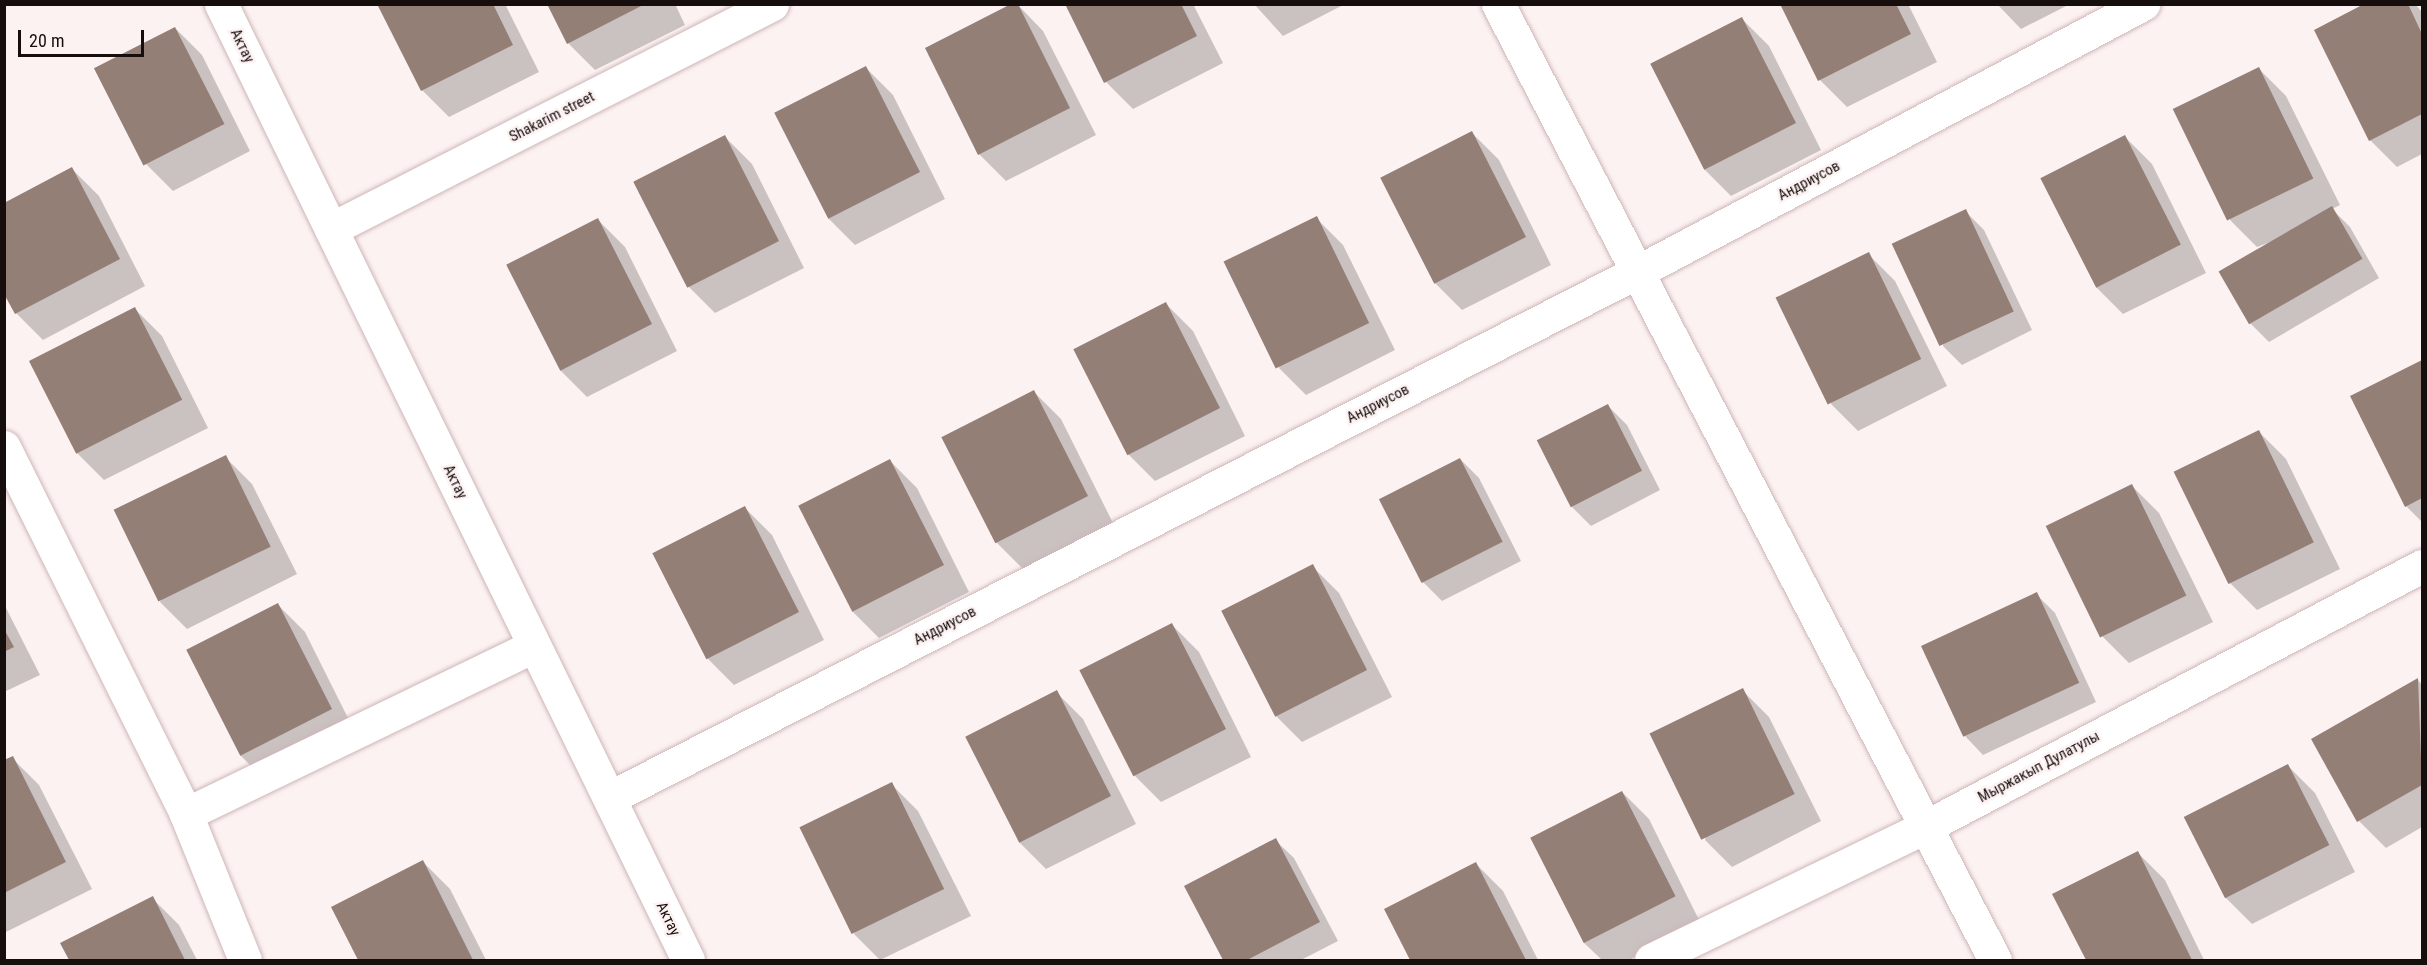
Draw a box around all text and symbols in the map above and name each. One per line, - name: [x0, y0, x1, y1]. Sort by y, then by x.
- scale bar: [21, 18, 147, 56]
- street label: Актау: [226, 26, 258, 66]
- text: 20 m: [29, 30, 64, 51]
- street label: Shakarim street: [506, 88, 598, 146]
- street label: Андриусов: [1775, 157, 1843, 205]
- street label: Андриусов: [1344, 381, 1412, 427]
- street label: Актау: [439, 462, 471, 502]
- street label: Андриусов: [911, 603, 979, 649]
- street label: Мыржакып Дулатулы: [1975, 727, 2103, 807]
- street label: Актау: [652, 899, 684, 939]

